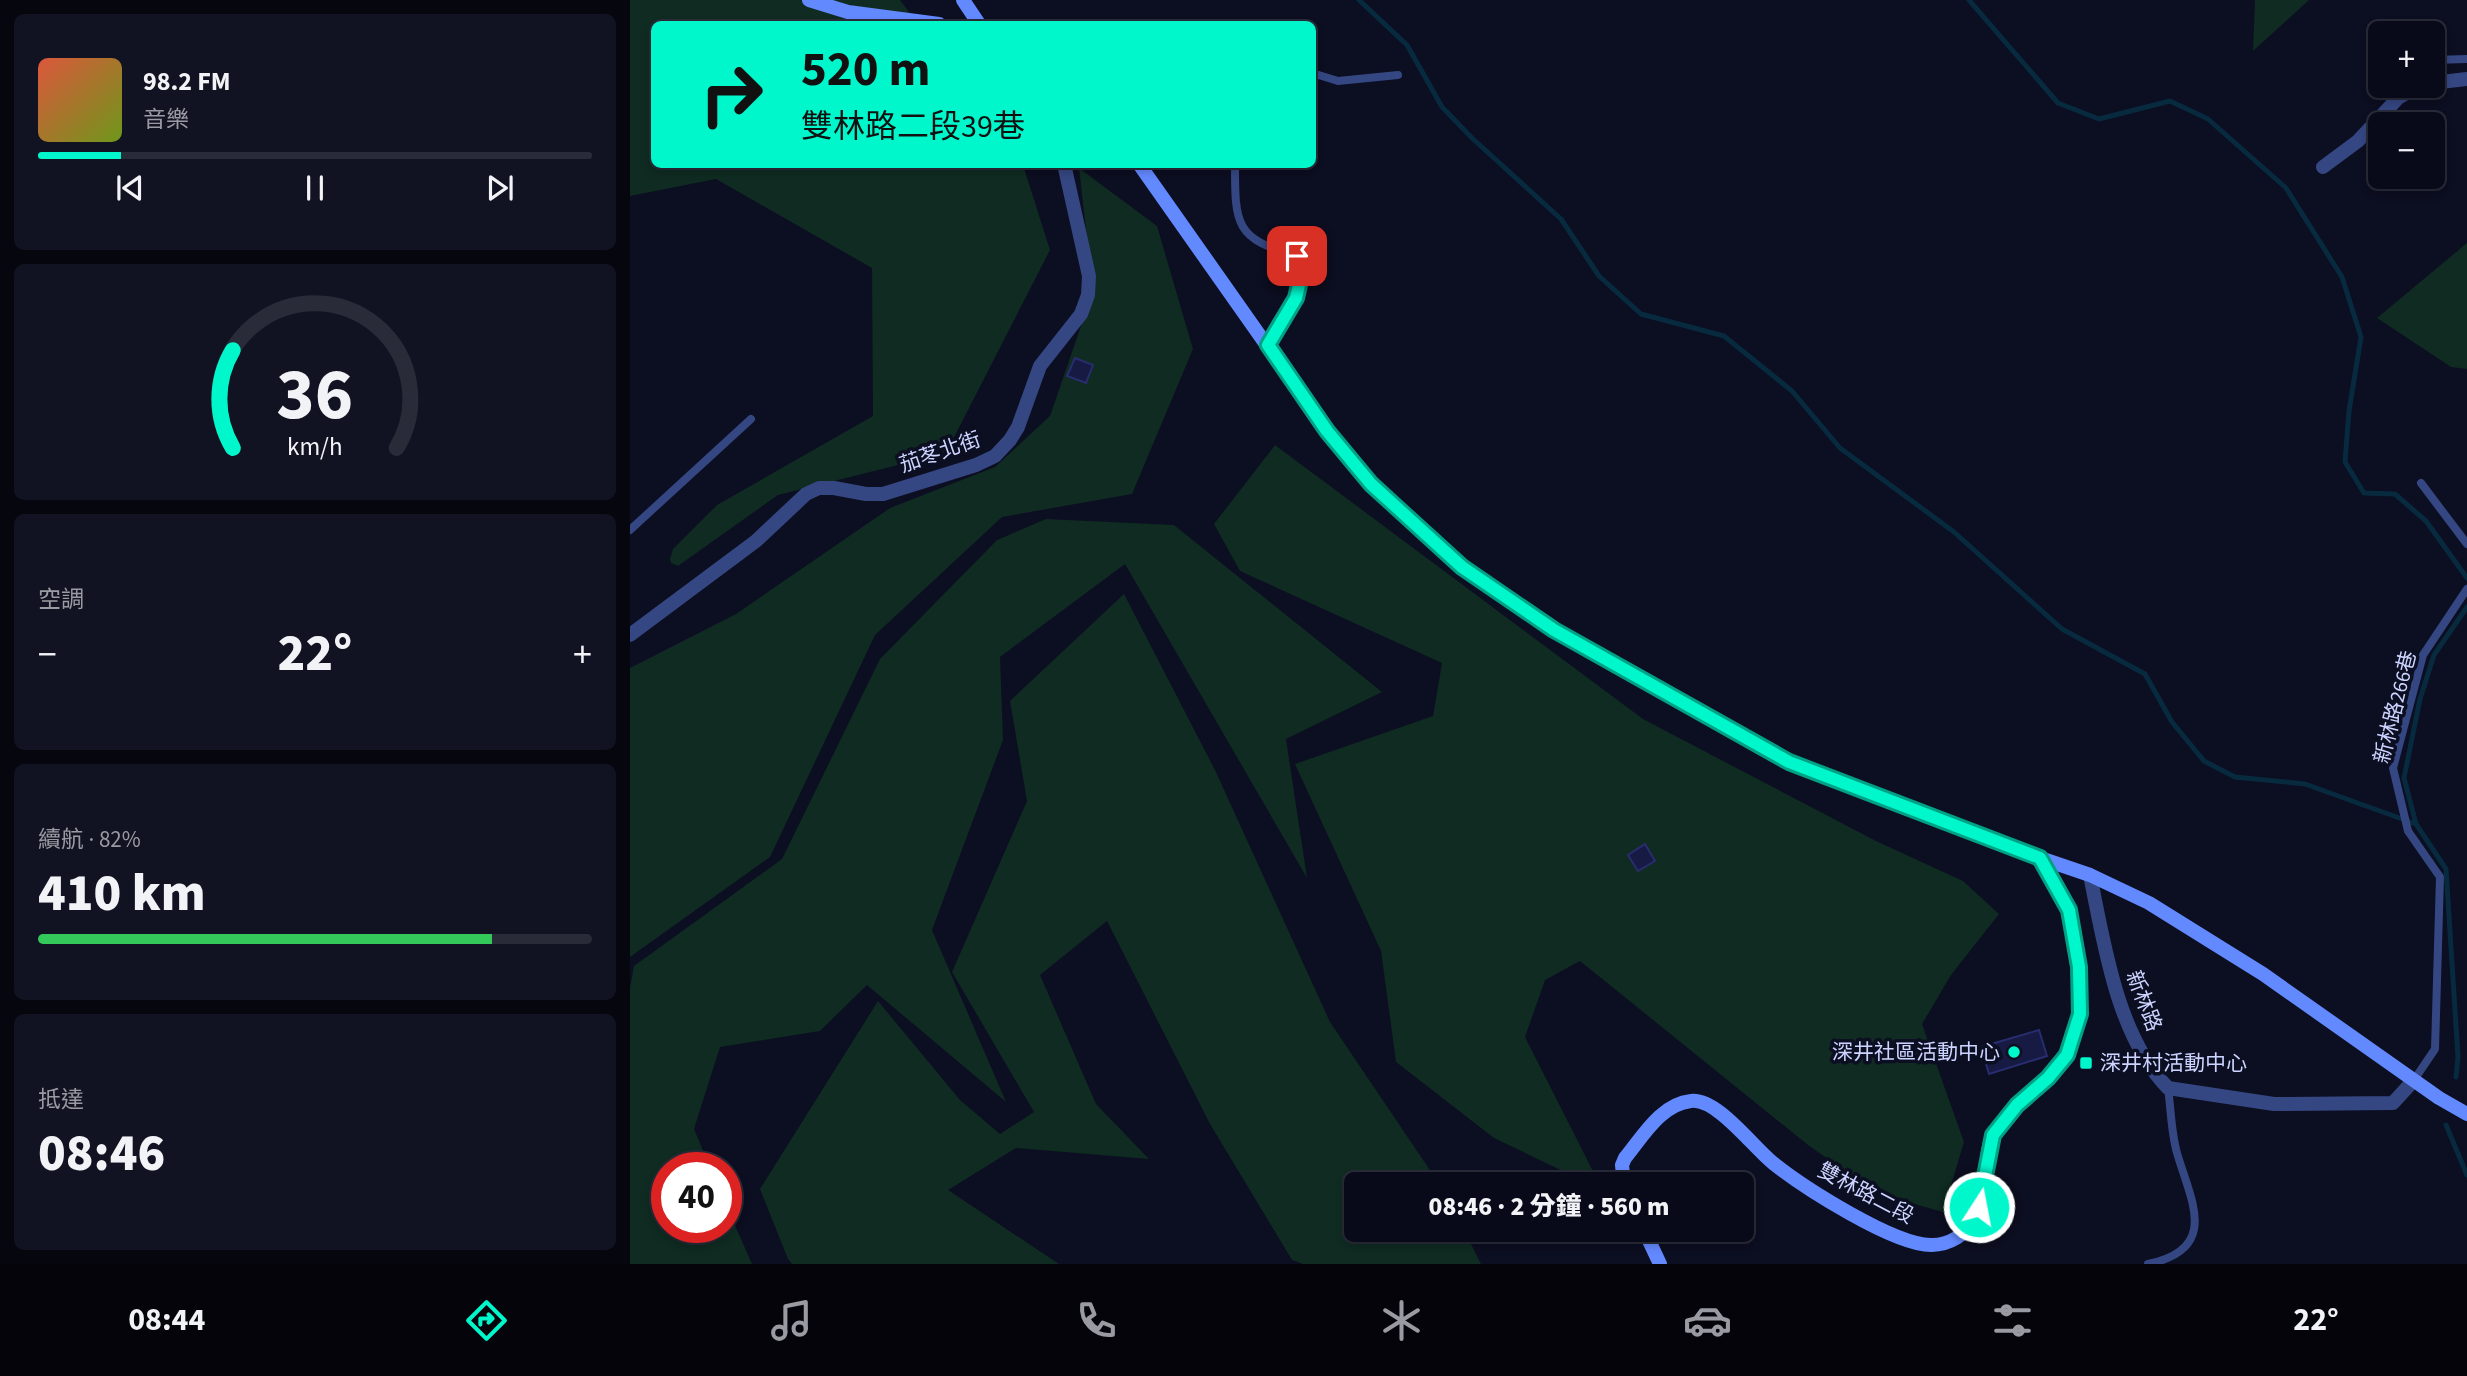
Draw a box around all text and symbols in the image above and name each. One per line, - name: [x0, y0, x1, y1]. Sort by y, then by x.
- map controls: [2368, 21, 2445, 189]
- button: +: [2368, 21, 2445, 98]
- text: 520 m: [801, 35, 930, 105]
- icon: right: [686, 49, 777, 140]
- text: 98.2 FM: [143, 63, 231, 100]
- text: 音樂: [143, 103, 189, 136]
- text: 雙林路二段39巷: [801, 104, 1025, 150]
- button: −: [2368, 112, 2445, 189]
- icon: previous: [111, 169, 149, 207]
- icon: pause: [296, 169, 334, 207]
- icon: next: [481, 169, 519, 207]
- pin: [1267, 226, 1327, 286]
- icon: arrive: [1278, 237, 1316, 275]
- text: 36: [277, 343, 353, 447]
- street label: 茄苳北街: [895, 424, 985, 480]
- text: km/h: [287, 429, 343, 465]
- text: 空調: [38, 583, 84, 616]
- text: 22°: [278, 617, 352, 691]
- text: −: [38, 628, 57, 682]
- text: +: [573, 628, 592, 682]
- street label: 新林路266巷: [2366, 647, 2424, 767]
- text: 續航 · 82%: [38, 823, 141, 856]
- text: 410 km: [38, 857, 206, 931]
- street label: 新林路: [2119, 966, 2169, 1036]
- place label: 深井社區活動中心: [1832, 1037, 2000, 1067]
- marker: 深井社區活動中心: [2006, 1044, 2022, 1060]
- place label: 深井村活動中心: [2100, 1048, 2247, 1078]
- marker: 深井村活動中心: [2078, 1055, 2094, 1071]
- text: 抵達: [38, 1083, 84, 1116]
- text: 08:46: [38, 1117, 165, 1191]
- speed limit sign: 40: [651, 1152, 742, 1243]
- street label: 雙林路二段: [1813, 1155, 1919, 1231]
- position arrow: [1942, 1170, 2016, 1244]
- text: 08:46 · 2 分鐘 · 560 m: [1429, 1188, 1669, 1225]
- icon: directions: [462, 1296, 511, 1345]
- icon: music: [767, 1296, 816, 1345]
- icon: phone: [1072, 1296, 1121, 1345]
- icon: climate: [1377, 1296, 1426, 1345]
- icon: car: [1683, 1296, 1732, 1345]
- icon: filters: [1988, 1296, 2037, 1345]
- text: 08:44: [128, 1297, 205, 1343]
- text: 22°: [2293, 1297, 2339, 1343]

